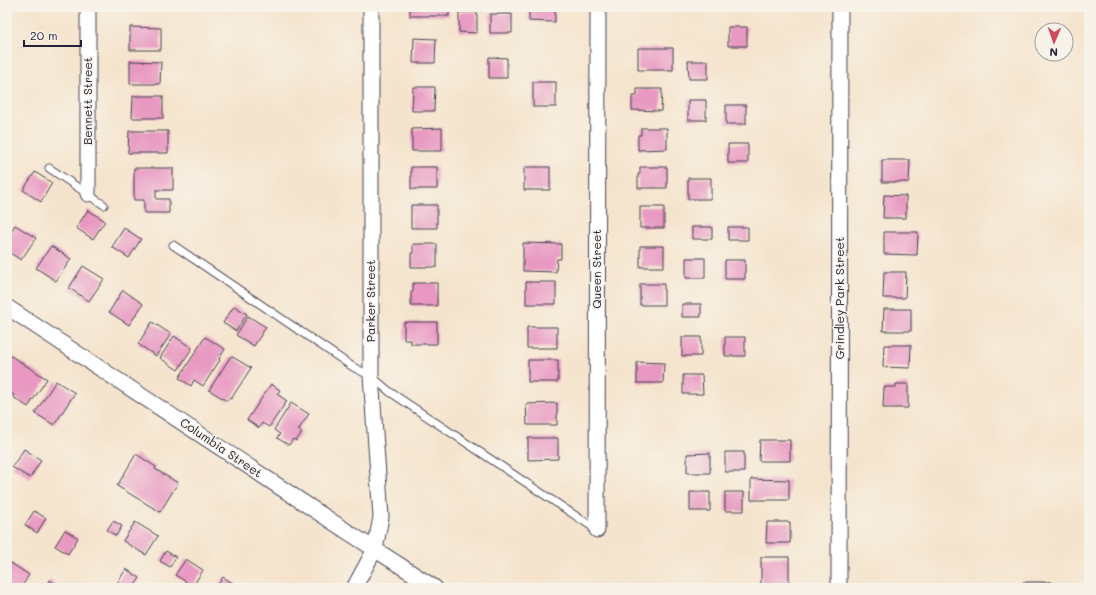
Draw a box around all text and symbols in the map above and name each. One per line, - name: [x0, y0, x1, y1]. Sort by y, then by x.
- scale bar: [24, 22, 81, 48]
- north arrow: [1034, 22, 1074, 62]
- text: 20 m: [30, 27, 58, 43]
- text: N: [1049, 45, 1058, 60]
- street label: Bennett Street: [79, 57, 95, 145]
- street label: Queen Street: [588, 229, 604, 309]
- street label: Grindley Park Street: [831, 237, 847, 359]
- street label: Parker Street: [362, 260, 378, 342]
- street label: Columbia Street: [177, 414, 266, 481]

